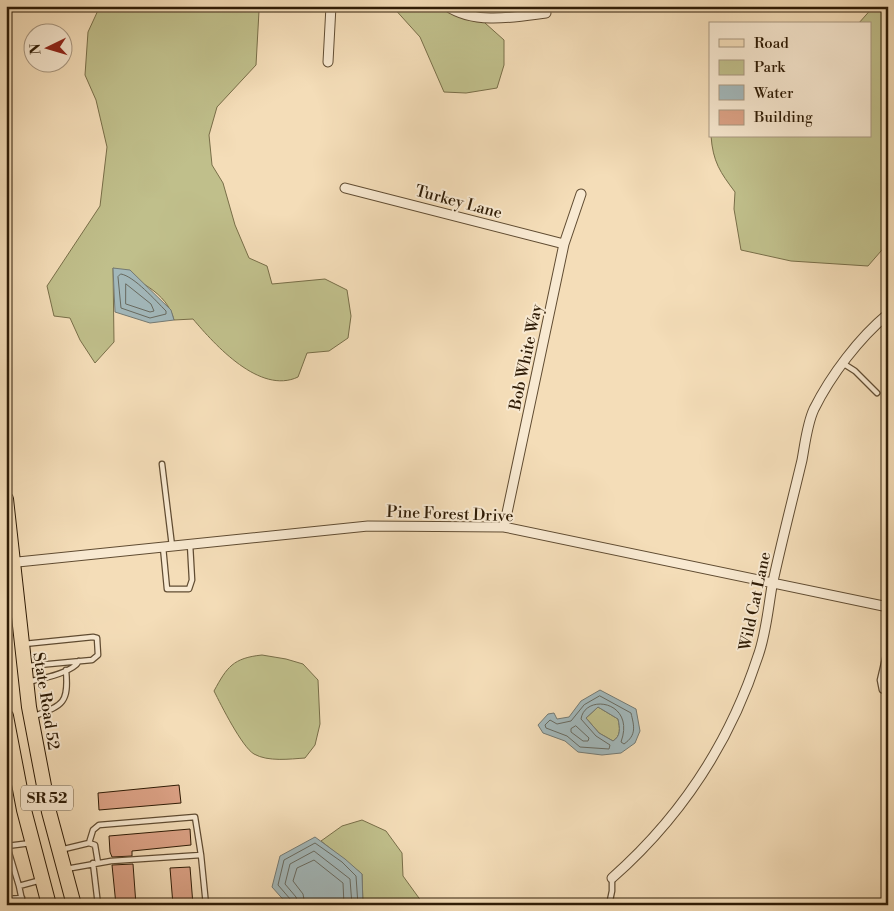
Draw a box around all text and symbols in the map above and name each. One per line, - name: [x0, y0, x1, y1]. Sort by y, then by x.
- north arrow: [22, 22, 72, 72]
- legend: [709, 22, 872, 138]
- text: Road: [754, 34, 789, 53]
- text: N: [27, 43, 45, 55]
- text: Park: [754, 58, 786, 77]
- text: Water: [753, 84, 794, 103]
- text: Building: [753, 108, 813, 127]
- street label: Turkey Lane: [413, 181, 505, 223]
- street label: Bob White Way: [505, 302, 547, 413]
- street label: Pine Forest Drive: [386, 502, 514, 526]
- street label: Wild Cat Lane: [735, 550, 775, 654]
- street label: State Road 52: [28, 651, 64, 751]
- road number: SR 52: [21, 786, 73, 810]

